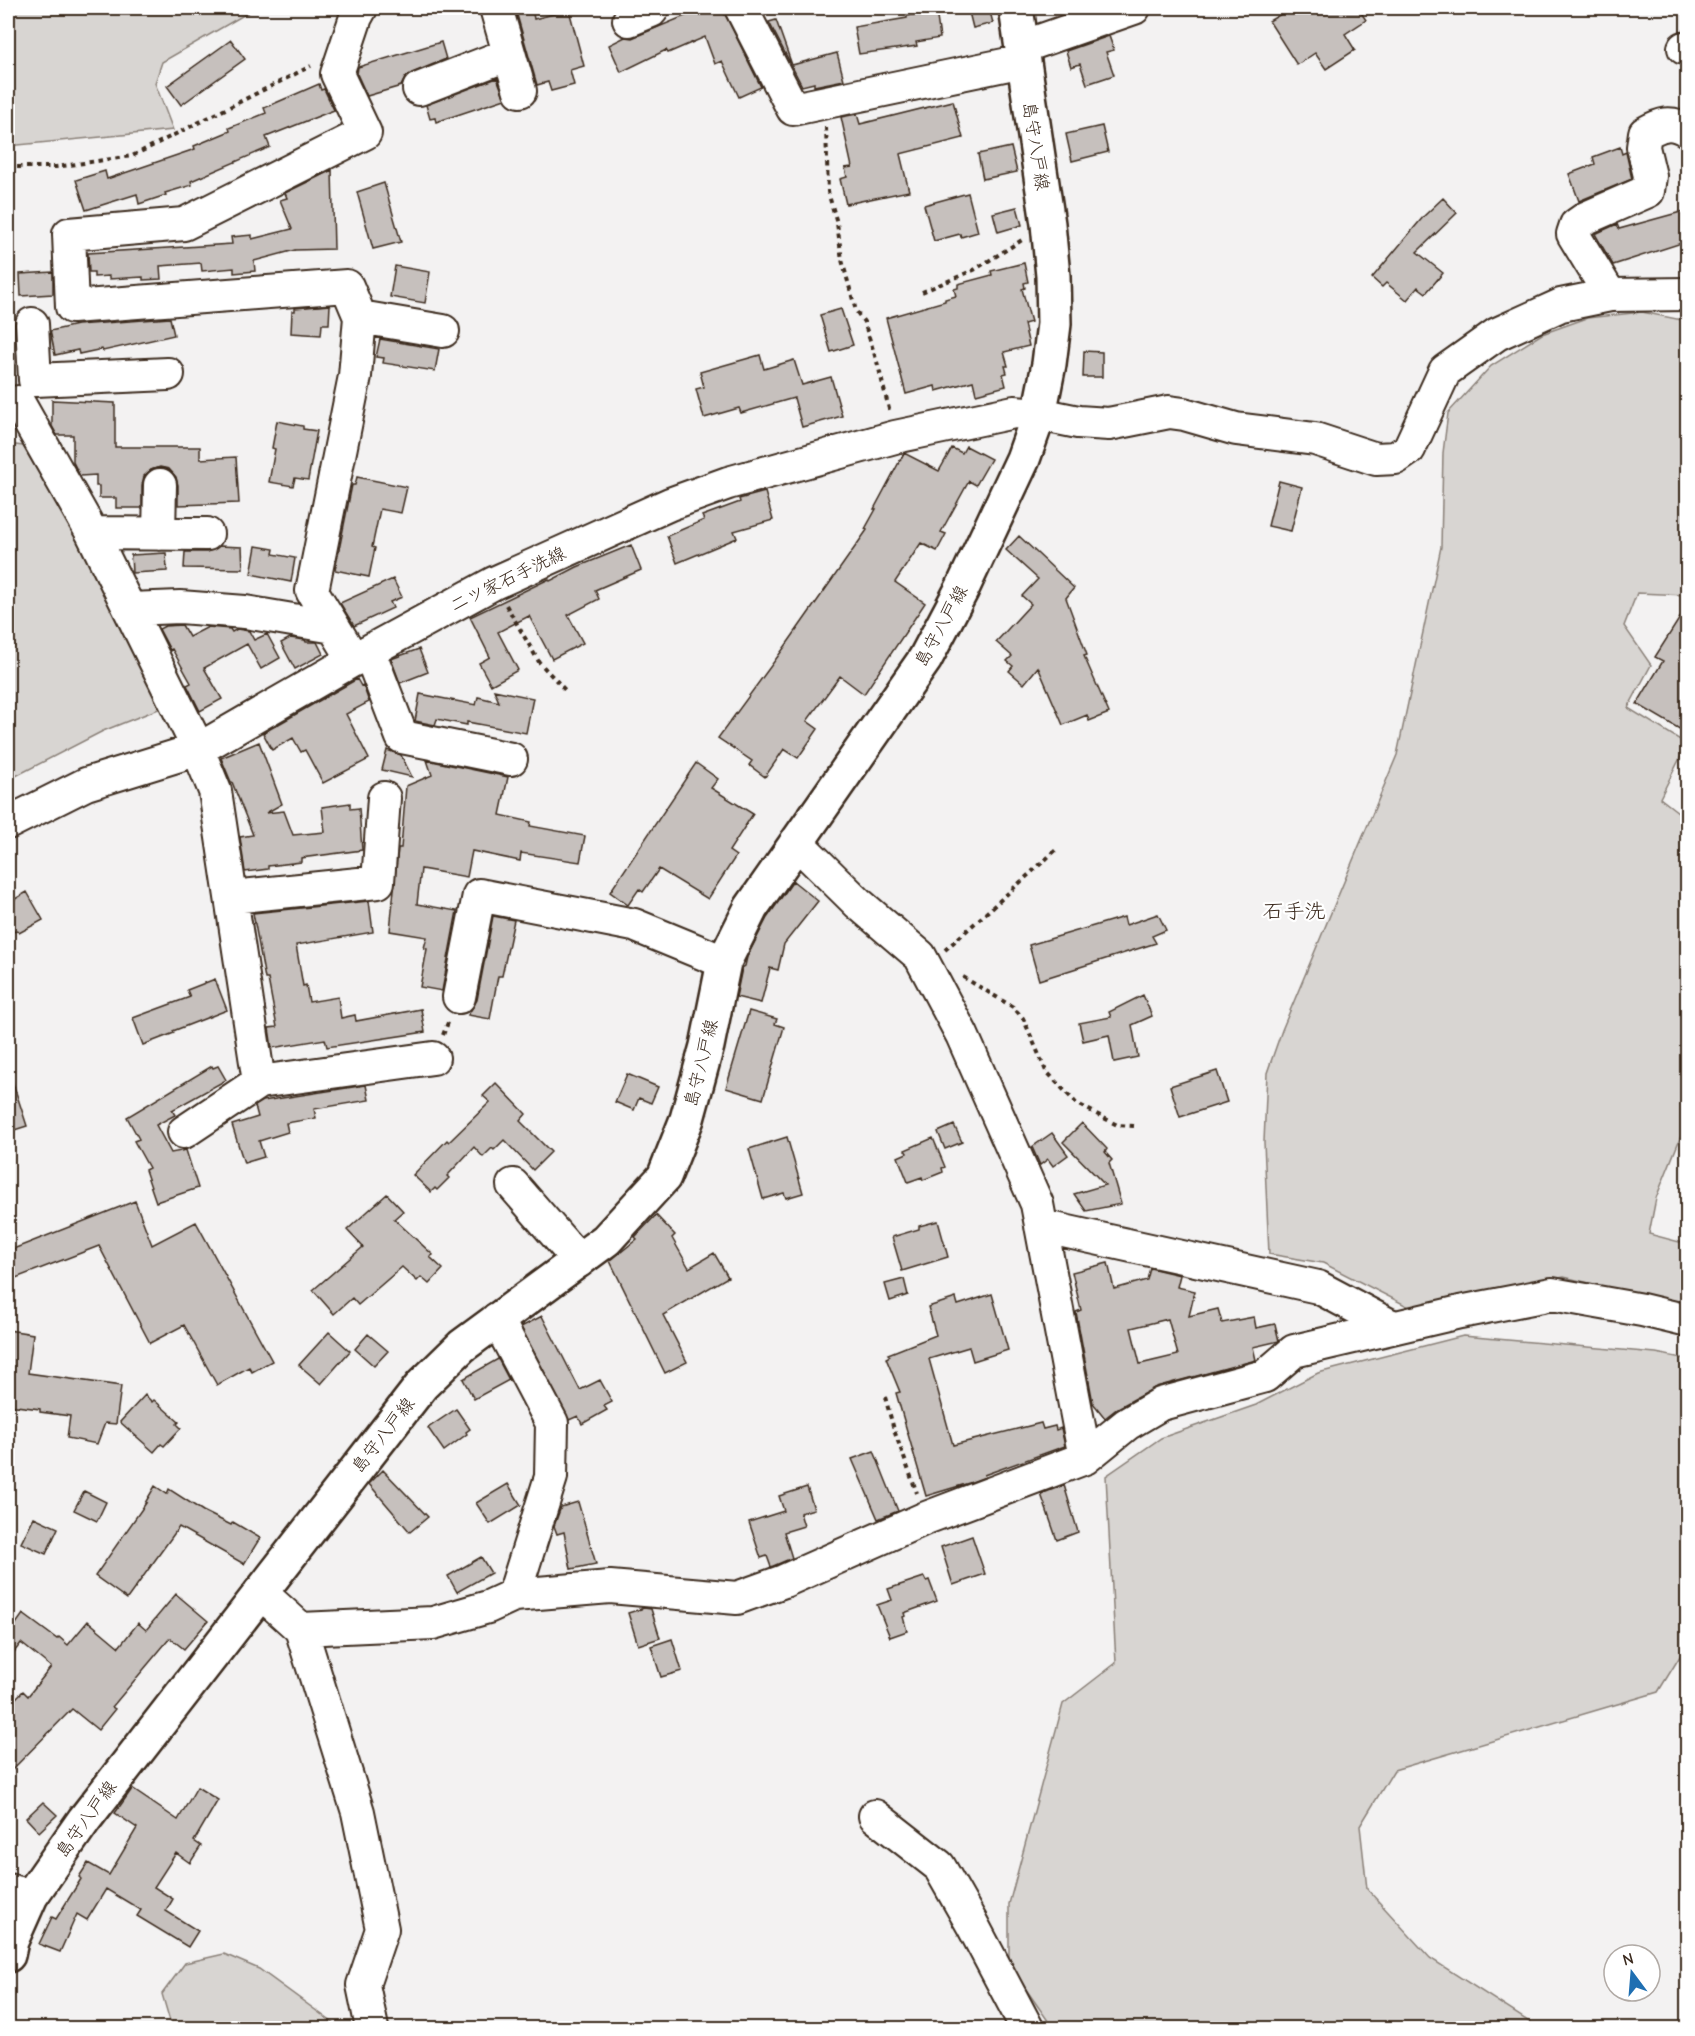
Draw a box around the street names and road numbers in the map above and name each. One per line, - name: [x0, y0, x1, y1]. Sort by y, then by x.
- street label: 島守八戸線: [1018, 100, 1053, 192]
- street label: 二ツ家石手洗線: [447, 542, 569, 617]
- street label: 島守八戸線: [910, 582, 972, 671]
- street label: 島守八戸線: [680, 1017, 723, 1109]
- street label: 島守八戸線: [347, 1393, 419, 1477]
- street label: 島守八戸線: [51, 1777, 121, 1862]

